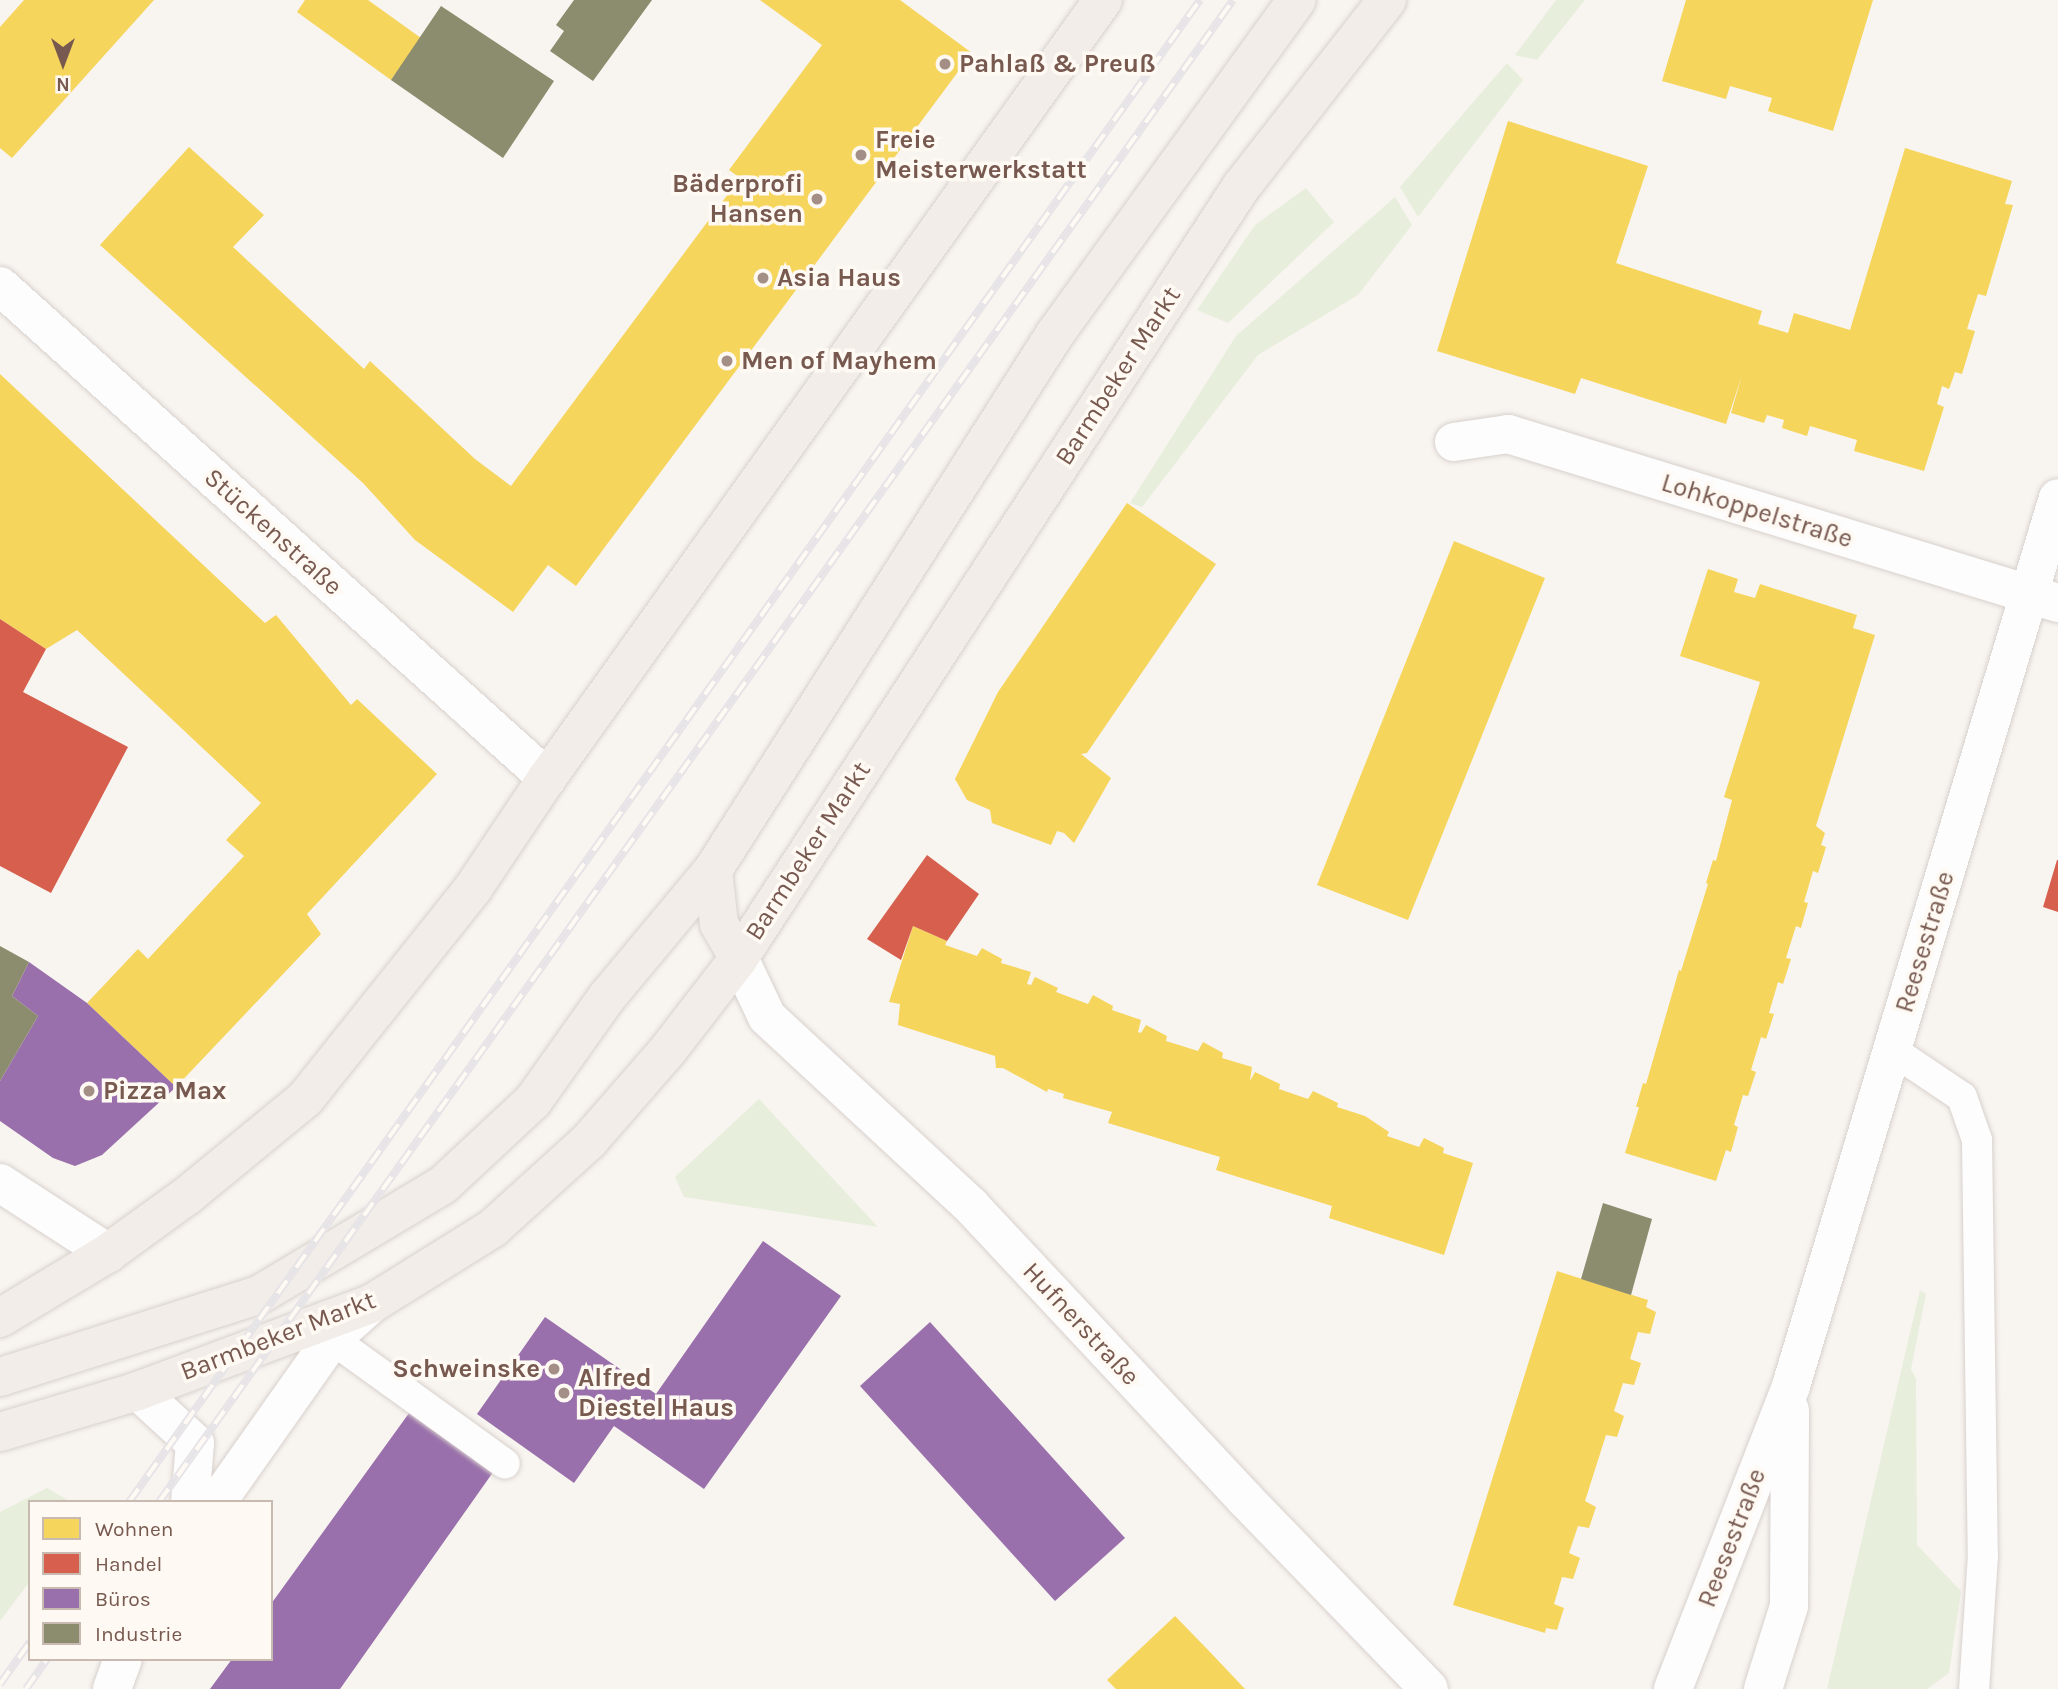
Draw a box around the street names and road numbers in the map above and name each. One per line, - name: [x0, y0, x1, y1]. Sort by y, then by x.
- street label: Barmbeker Markt: [1049, 281, 1187, 471]
- street label: Stückenstraße: [198, 462, 348, 602]
- street label: Lohkoppelstraße: [1658, 467, 1856, 555]
- street label: Barmbeker Markt: [739, 756, 877, 946]
- street label: Reesestraße: [1889, 868, 1961, 1016]
- street label: Hufnerstraße: [1016, 1256, 1146, 1392]
- street label: Barmbeker Markt: [176, 1284, 380, 1388]
- street label: Reesestraße: [1691, 1464, 1773, 1612]

